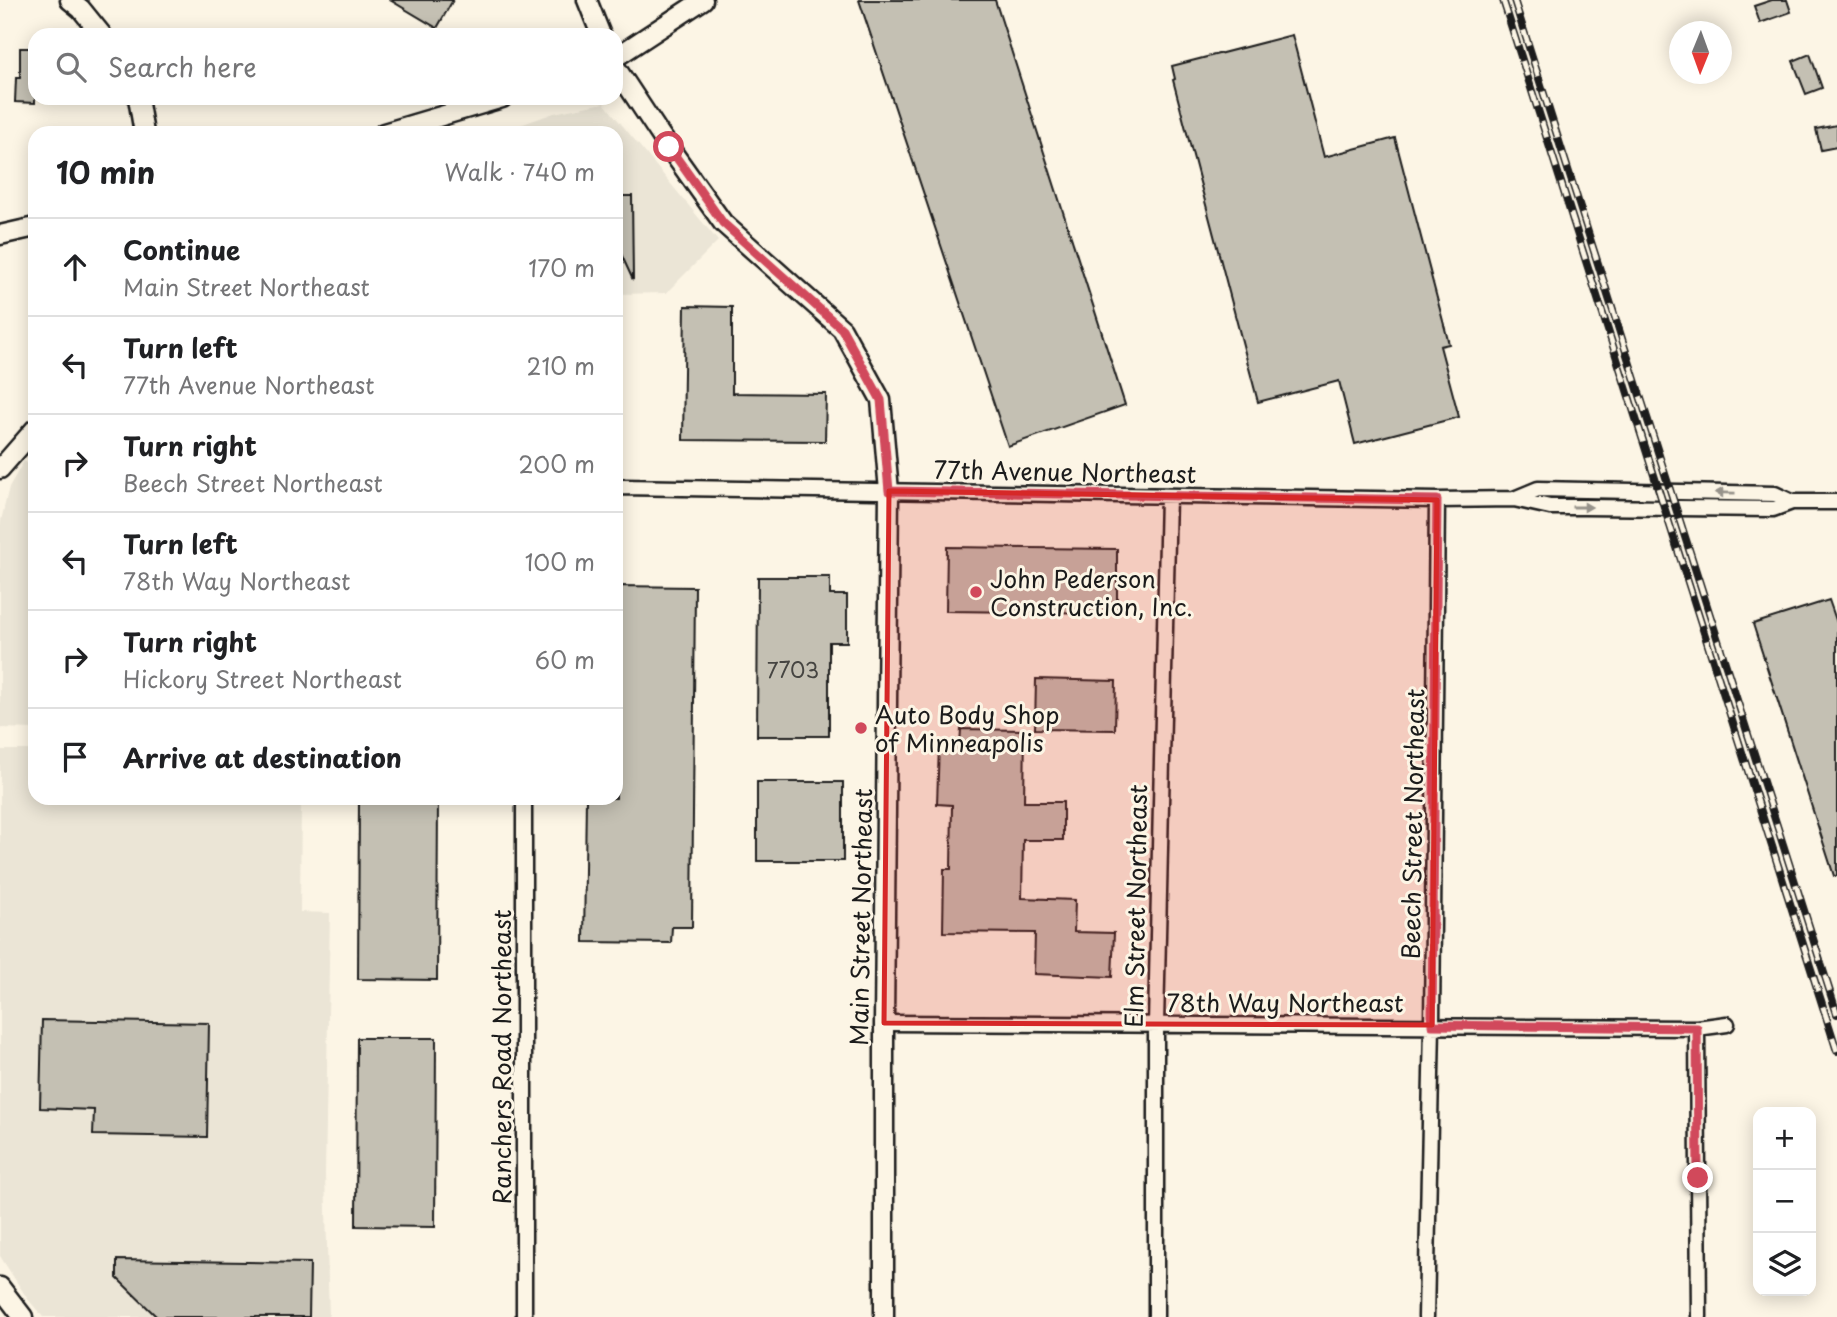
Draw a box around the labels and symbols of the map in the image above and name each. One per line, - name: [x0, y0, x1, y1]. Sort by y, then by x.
- north arrow: [1669, 21, 1732, 84]
- route start: [653, 131, 684, 162]
- street label: 77th Avenue Northeast: [933, 451, 1197, 491]
- one-way arrow: [1714, 487, 1736, 499]
- one-way arrow: [1571, 501, 1593, 513]
- place label: John Pederson Construction, Inc.: [990, 560, 1193, 624]
- marker: John Pederson Construction, Inc.: [968, 584, 984, 600]
- house number: 7703: [767, 653, 819, 685]
- street label: Beech Street Northeast: [1392, 688, 1432, 960]
- place label: Auto Body Shop of Minneapolis: [875, 696, 1060, 760]
- marker: Auto Body Shop of Minneapolis: [853, 720, 869, 736]
- street label: Elm Street Northeast: [1115, 784, 1155, 1028]
- street label: Main Street Northeast: [840, 788, 880, 1046]
- street label: Ranchers Road Northeast: [483, 909, 519, 1205]
- street label: 78th Way Northeast: [1166, 984, 1404, 1020]
- route end: [1682, 1162, 1713, 1193]

